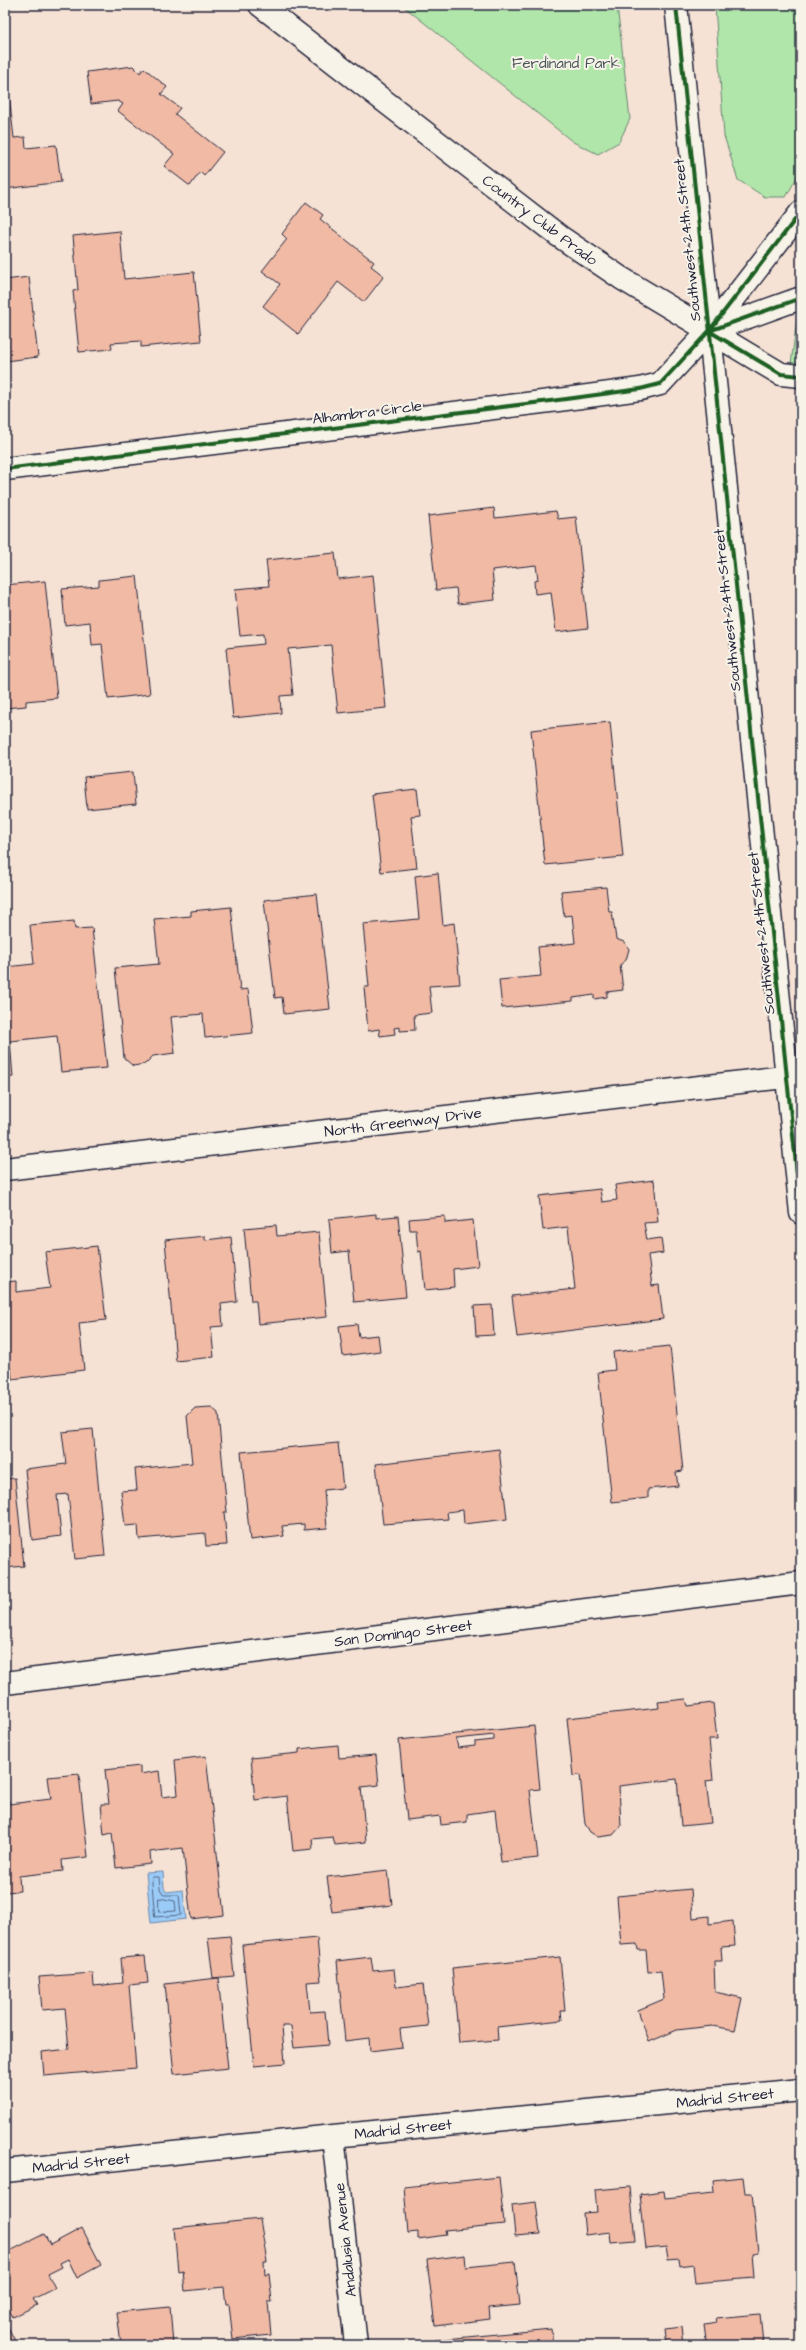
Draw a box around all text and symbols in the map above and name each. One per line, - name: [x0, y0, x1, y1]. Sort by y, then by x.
- park label: Ferdinand Park: [512, 53, 620, 74]
- street label: Southwest 24th Street: [669, 158, 706, 322]
- street label: Country Club Prado: [477, 170, 602, 272]
- street label: Alhambra Circle: [311, 395, 423, 430]
- street label: Southwest 24th Street: [709, 528, 746, 692]
- street label: Southwest 24th Street: [743, 851, 780, 1015]
- street label: North Greenway Drive: [323, 1102, 483, 1144]
- street label: San Domingo Street: [333, 1615, 473, 1653]
- street label: Madrid Street: [675, 2083, 775, 2114]
- street label: Madrid Street: [353, 2114, 453, 2145]
- street label: Madrid Street: [31, 2148, 131, 2179]
- street label: Andalusia Avenue: [329, 2182, 362, 2298]

